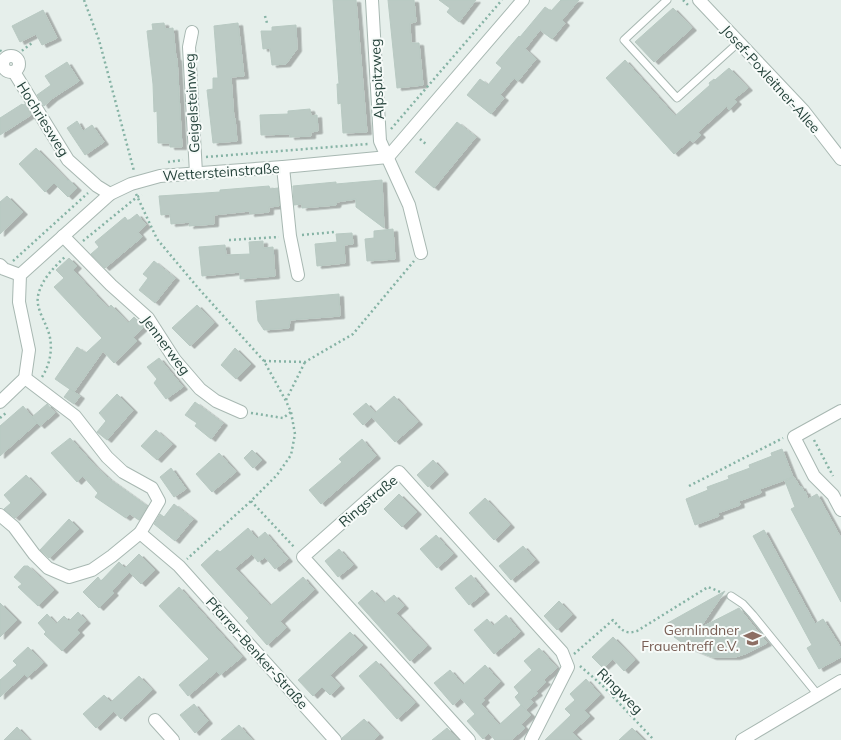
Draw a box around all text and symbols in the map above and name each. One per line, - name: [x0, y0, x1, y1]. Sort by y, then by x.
- street label: Josef-Poxleitner-Allee: [718, 21, 824, 137]
- street label: Alpspitzweg: [366, 38, 388, 120]
- street label: Geigelsteinweg: [180, 53, 204, 153]
- street label: Hochriesweg: [13, 78, 73, 160]
- street label: Wettersteinstraße: [162, 159, 280, 185]
- street label: Jennerweg: [138, 312, 194, 378]
- street label: Ringstraße: [335, 471, 401, 531]
- street label: Pfarrer-Benker-Straße: [202, 593, 312, 713]
- place label: Gernlindner Frauentreff e.V.: [641, 621, 740, 655]
- school or university icon: Gernlindner Frauentreff e.V.: [742, 628, 762, 648]
- street label: Ringweg: [593, 664, 647, 718]

